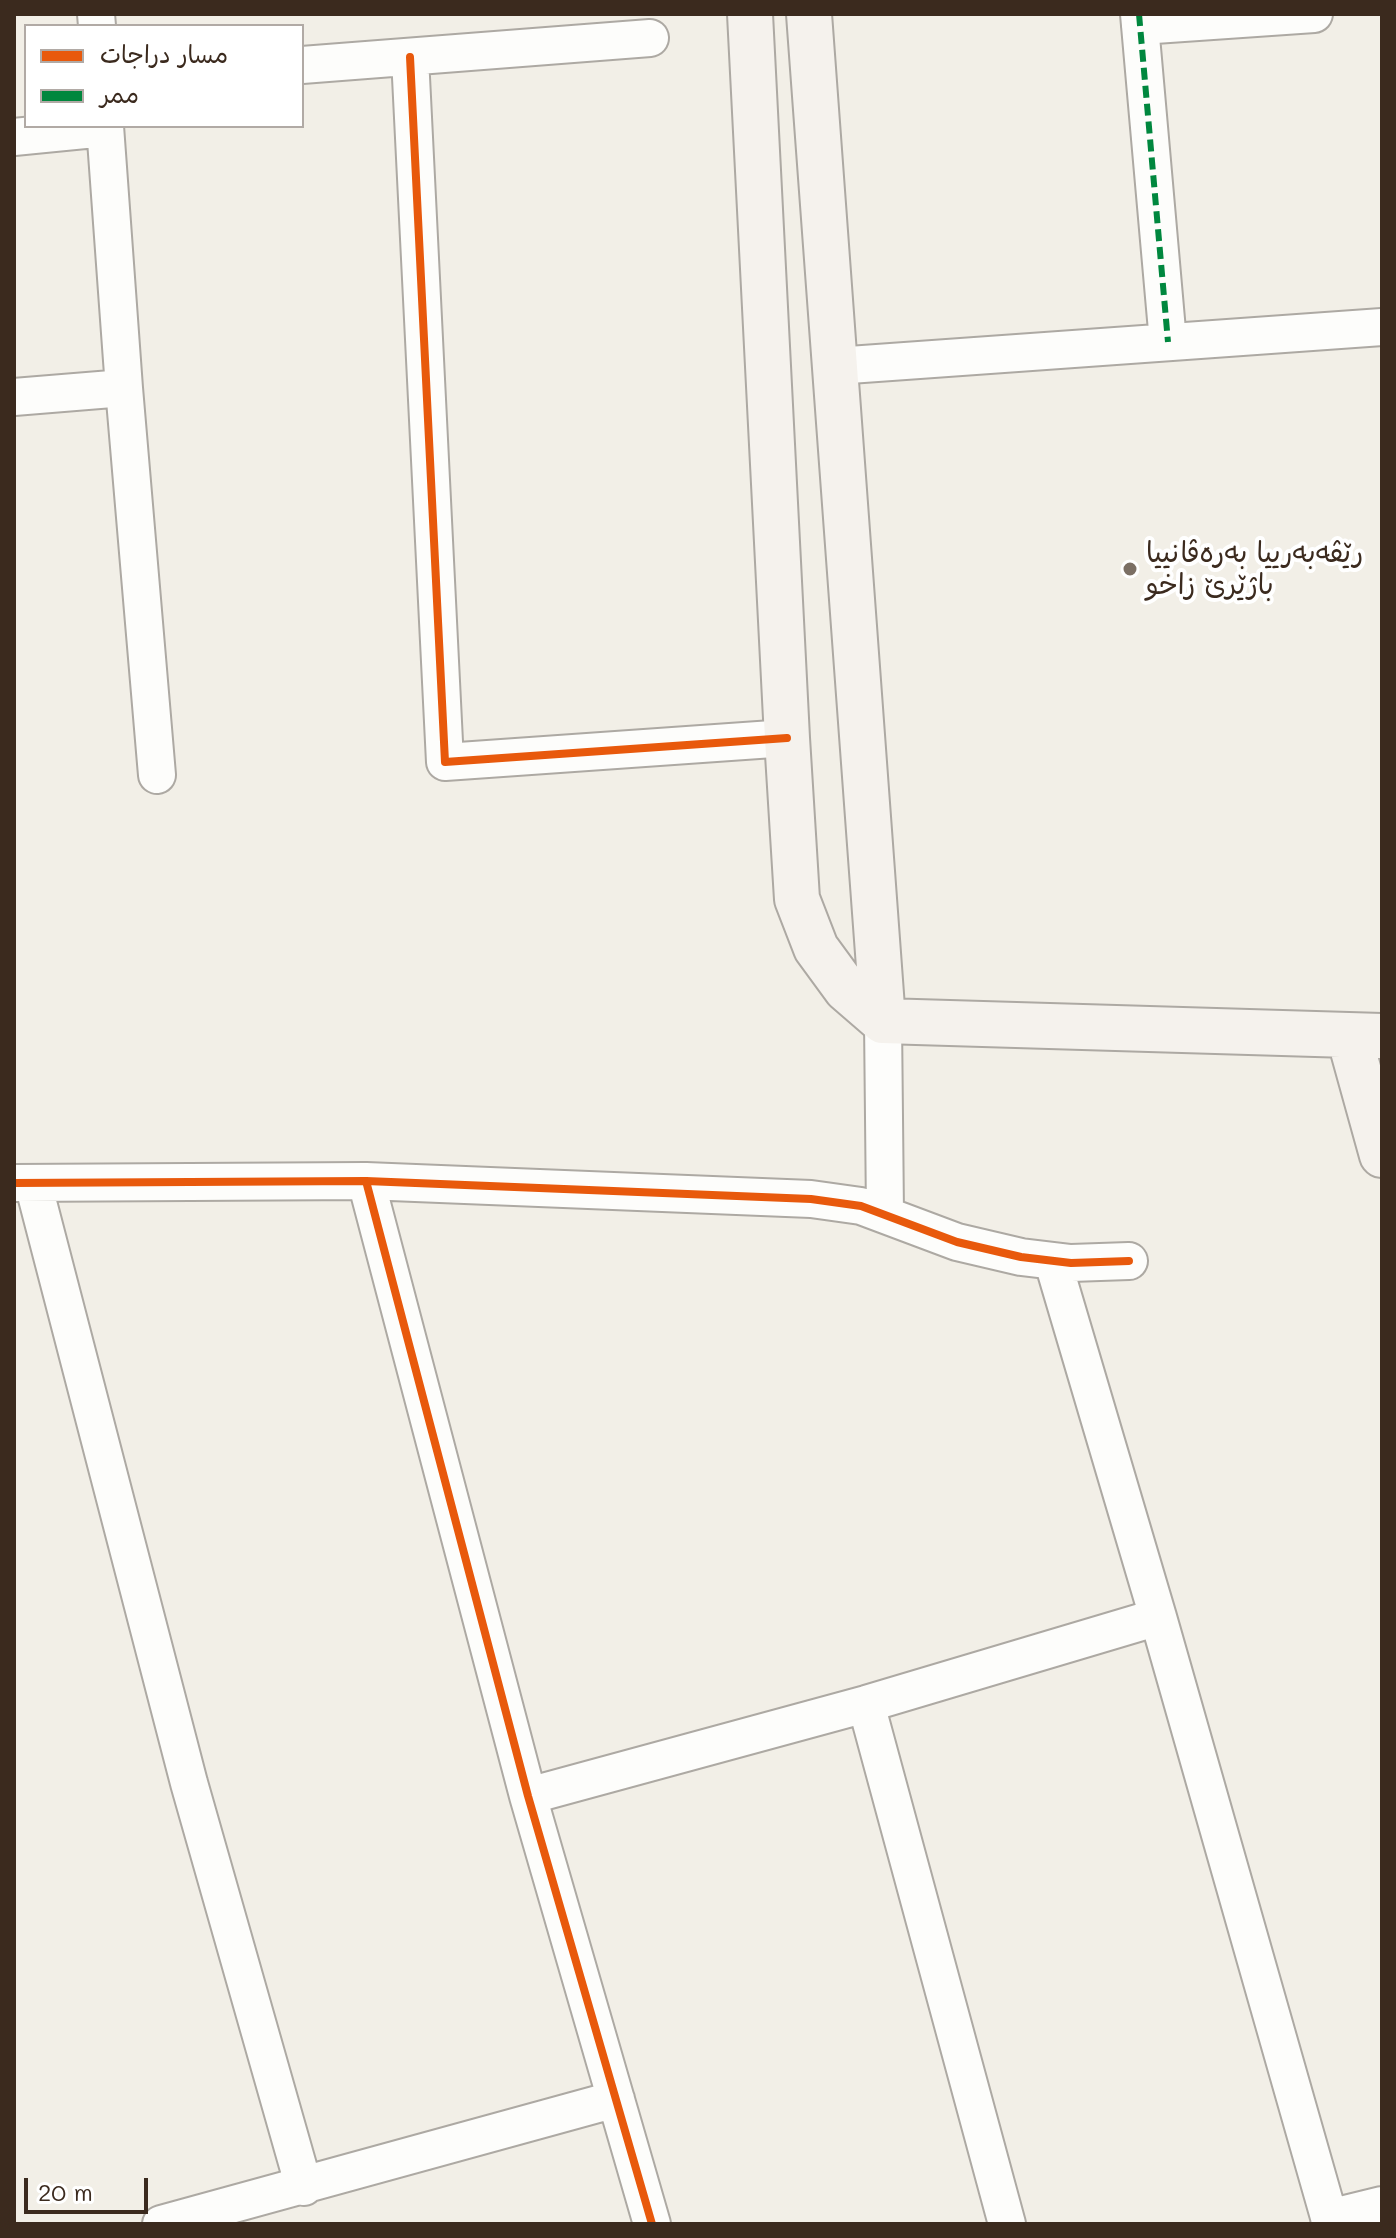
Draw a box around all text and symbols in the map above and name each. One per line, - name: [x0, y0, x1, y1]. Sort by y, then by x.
- legend: [24, 24, 304, 128]
- text: مسار دراجات: [100, 38, 228, 69]
- text: ممر: [100, 78, 139, 109]
- place label: رێڤەبەرییا بەرەڤانییا باژێرێ زاخو: [1146, 536, 1363, 602]
- marker: رێڤەبەرییا بەرەڤانییا باژێرێ زاخو: [1121, 560, 1139, 578]
- scale bar: [28, 2162, 152, 2212]
- text: 20 m: [38, 2176, 93, 2207]

